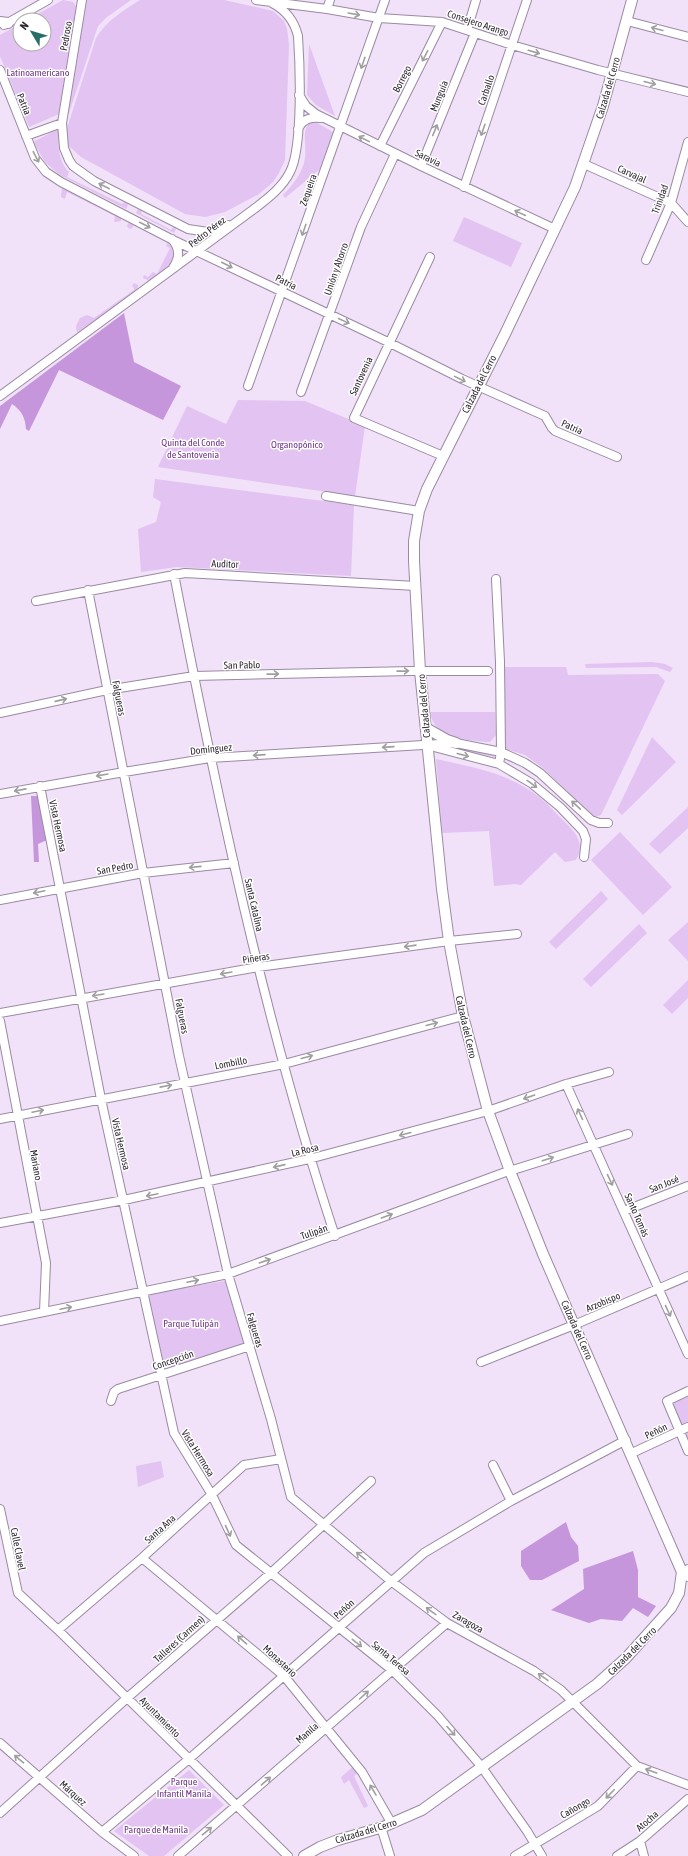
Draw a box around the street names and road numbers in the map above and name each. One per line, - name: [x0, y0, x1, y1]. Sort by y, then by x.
- street label: Consejero Arango: [446, 8, 510, 38]
- street label: Pedroso: [58, 20, 74, 52]
- street label: Calzada del Cerro: [594, 56, 622, 120]
- street label: Borrego: [391, 63, 414, 94]
- street label: Carballo: [476, 73, 496, 107]
- street label: Munguía: [428, 79, 450, 113]
- street label: Patria: [15, 92, 33, 117]
- street label: Saravia: [413, 147, 443, 169]
- street label: Carvajal: [616, 163, 648, 185]
- street label: Zequeira: [297, 172, 319, 207]
- street label: Trinidad: [650, 183, 670, 215]
- street label: Pedro Pérez: [186, 214, 228, 249]
- street label: Unión y Ahorro: [322, 241, 350, 297]
- street label: Patria: [274, 272, 299, 292]
- street label: Calzada del Cerro: [460, 353, 499, 415]
- street label: Santovenia: [347, 355, 375, 397]
- street label: Patria: [560, 417, 585, 437]
- street label: Auditor: [211, 558, 240, 570]
- street label: San Pablo: [224, 659, 261, 671]
- street label: Calzada del Cerro: [416, 673, 432, 738]
- street label: Falgueras: [110, 679, 128, 717]
- street label: Domínguez: [190, 741, 233, 757]
- street label: Vista Hermosa: [47, 799, 69, 853]
- street label: San Pedro: [96, 859, 134, 877]
- street label: Santa Catalina: [243, 878, 265, 933]
- street label: Piñeras: [242, 950, 271, 966]
- street label: Calzada del Cerro: [453, 995, 479, 1060]
- street label: Falgueras: [173, 997, 191, 1035]
- street label: Lombillo: [214, 1054, 248, 1072]
- street label: Vista Hermosa: [110, 1117, 132, 1171]
- street label: La Rosa: [290, 1141, 320, 1159]
- street label: Mariano: [28, 1149, 44, 1181]
- street label: San José: [648, 1173, 681, 1195]
- street label: Santo Tomás: [623, 1192, 652, 1239]
- street label: Tulipán: [299, 1222, 329, 1242]
- street label: Arzobispo: [584, 1290, 622, 1314]
- street label: Calzada del Cerro: [559, 1299, 595, 1362]
- street label: Falgueras: [245, 1311, 266, 1349]
- street label: Concepción: [151, 1348, 195, 1372]
- street label: Peñón: [643, 1421, 669, 1441]
- street label: Vista Hermosa: [179, 1428, 217, 1479]
- street label: Santa Ana: [143, 1512, 178, 1545]
- street label: Calle Clavel: [8, 1527, 28, 1572]
- street label: Peñón: [331, 1597, 357, 1621]
- street label: Zaragoza: [451, 1609, 486, 1635]
- street label: Talleres (Carmen): [152, 1614, 206, 1664]
- street label: Calzada del Cerro: [606, 1624, 659, 1677]
- street label: Santa Teresa: [370, 1639, 413, 1677]
- street label: Monasterio: [261, 1643, 299, 1679]
- street label: Ayuntamiento: [138, 1695, 183, 1740]
- street label: Manila: [294, 1720, 321, 1746]
- street label: Márquez: [57, 1778, 89, 1808]
- street label: Cañongo: [558, 1795, 592, 1821]
- street label: Atocha: [634, 1808, 661, 1834]
- street label: Calzada del Cerro: [334, 1816, 398, 1846]

